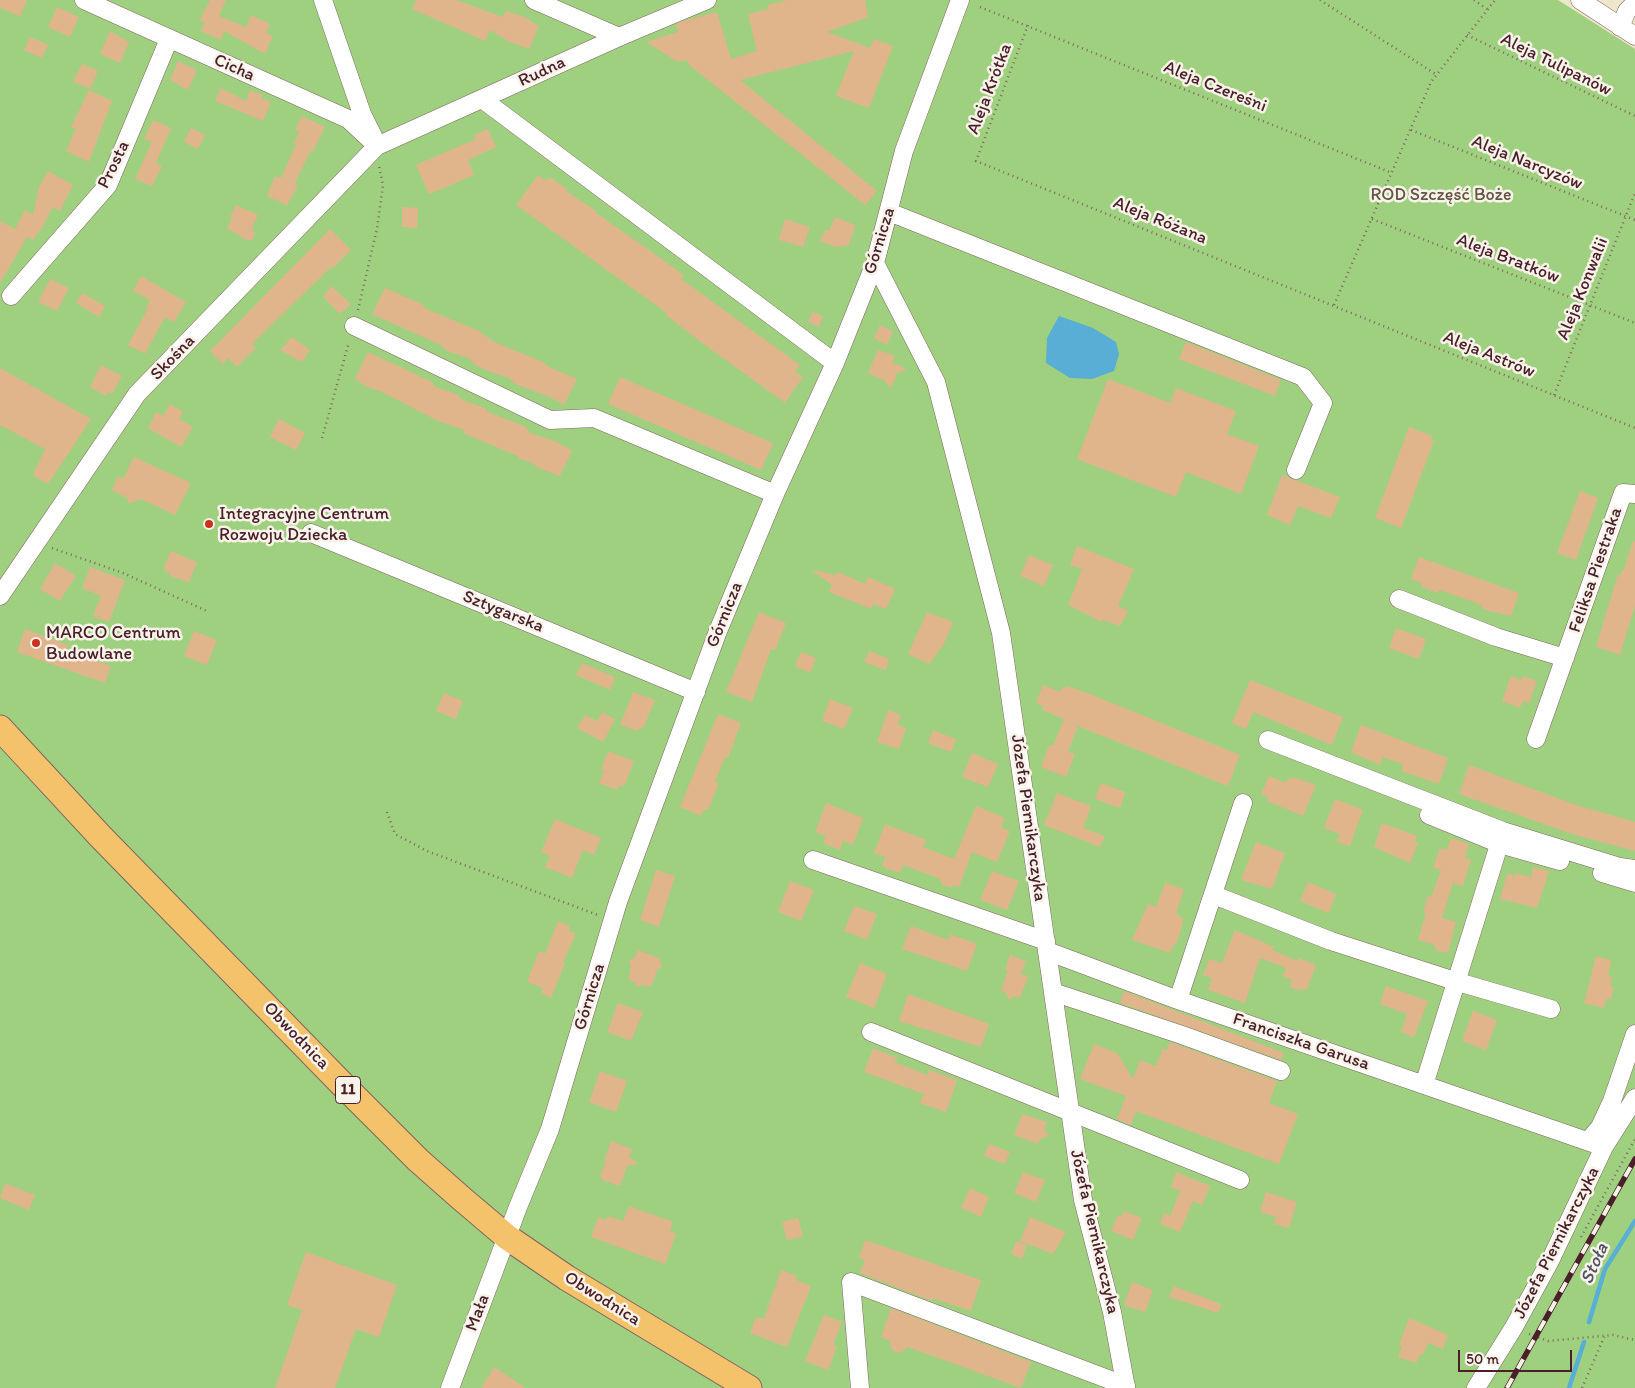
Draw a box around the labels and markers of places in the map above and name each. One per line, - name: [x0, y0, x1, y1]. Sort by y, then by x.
- place label: Integracyjne Centrum Rozwoju Dziecka: [219, 503, 389, 546]
- marker: Integracyjne Centrum Rozwoju Dziecka: [203, 518, 215, 530]
- place label: MARCO Centrum Budowlane: [46, 622, 181, 664]
- marker: MARCO Centrum Budowlane: [30, 637, 42, 649]

